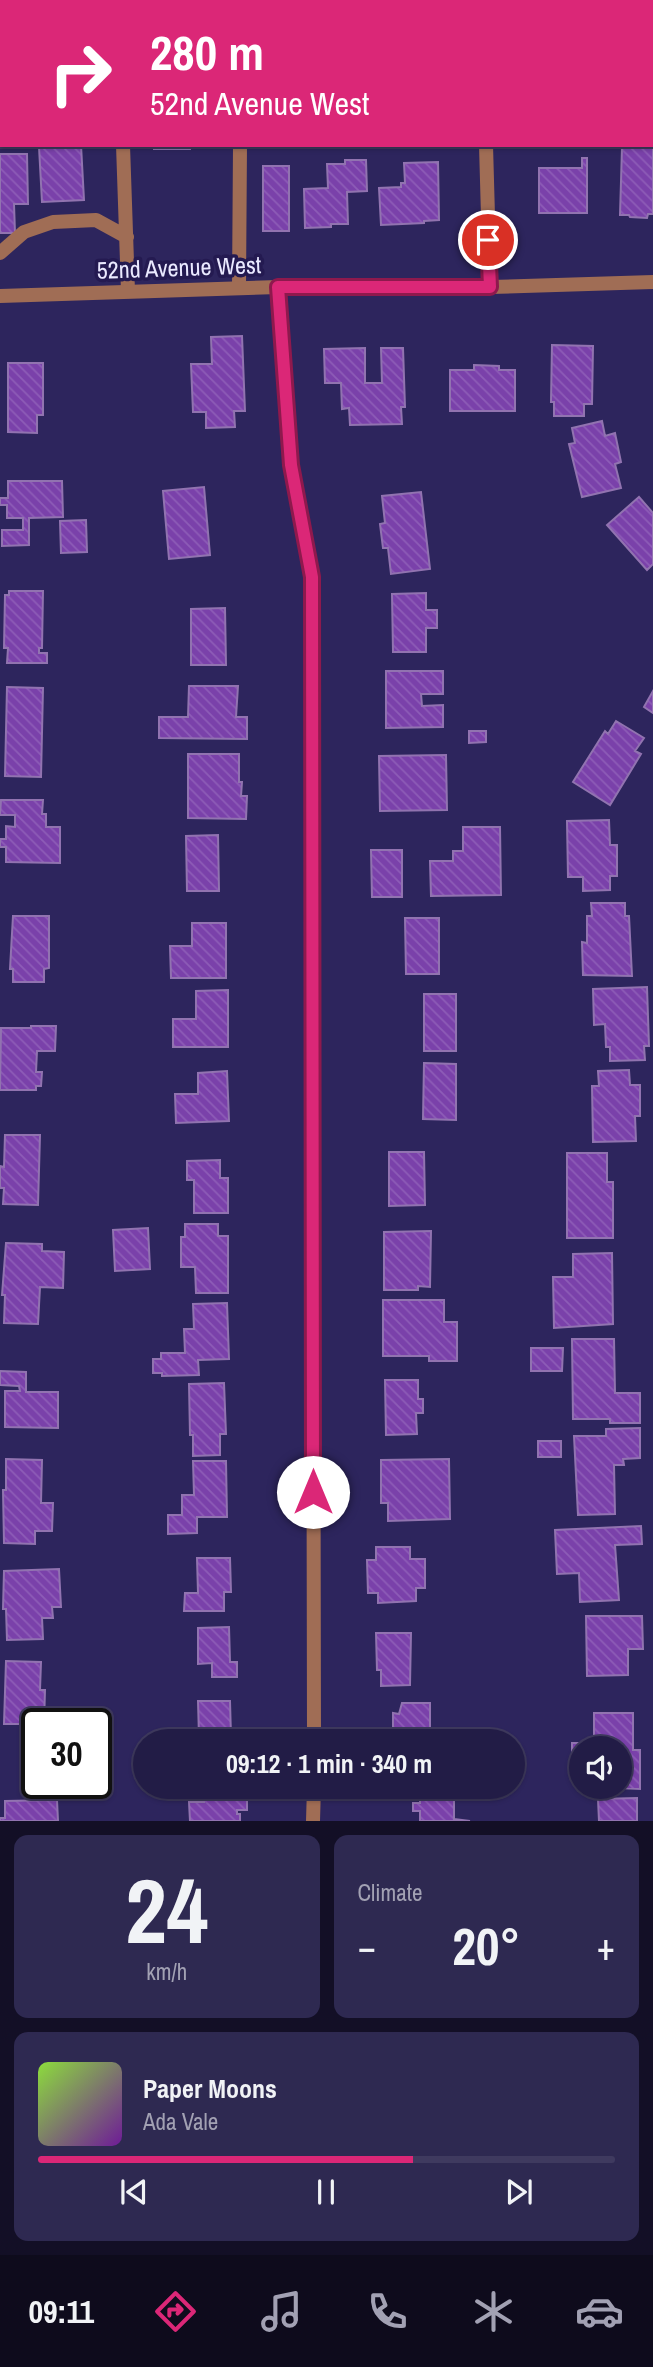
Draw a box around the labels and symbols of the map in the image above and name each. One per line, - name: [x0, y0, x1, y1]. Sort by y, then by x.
- pin: [458, 210, 518, 270]
- street label: 52nd Avenue West: [96, 248, 262, 286]
- position arrow: [276, 1455, 350, 1529]
- speed limit sign: 30: [21, 1708, 112, 1799]

